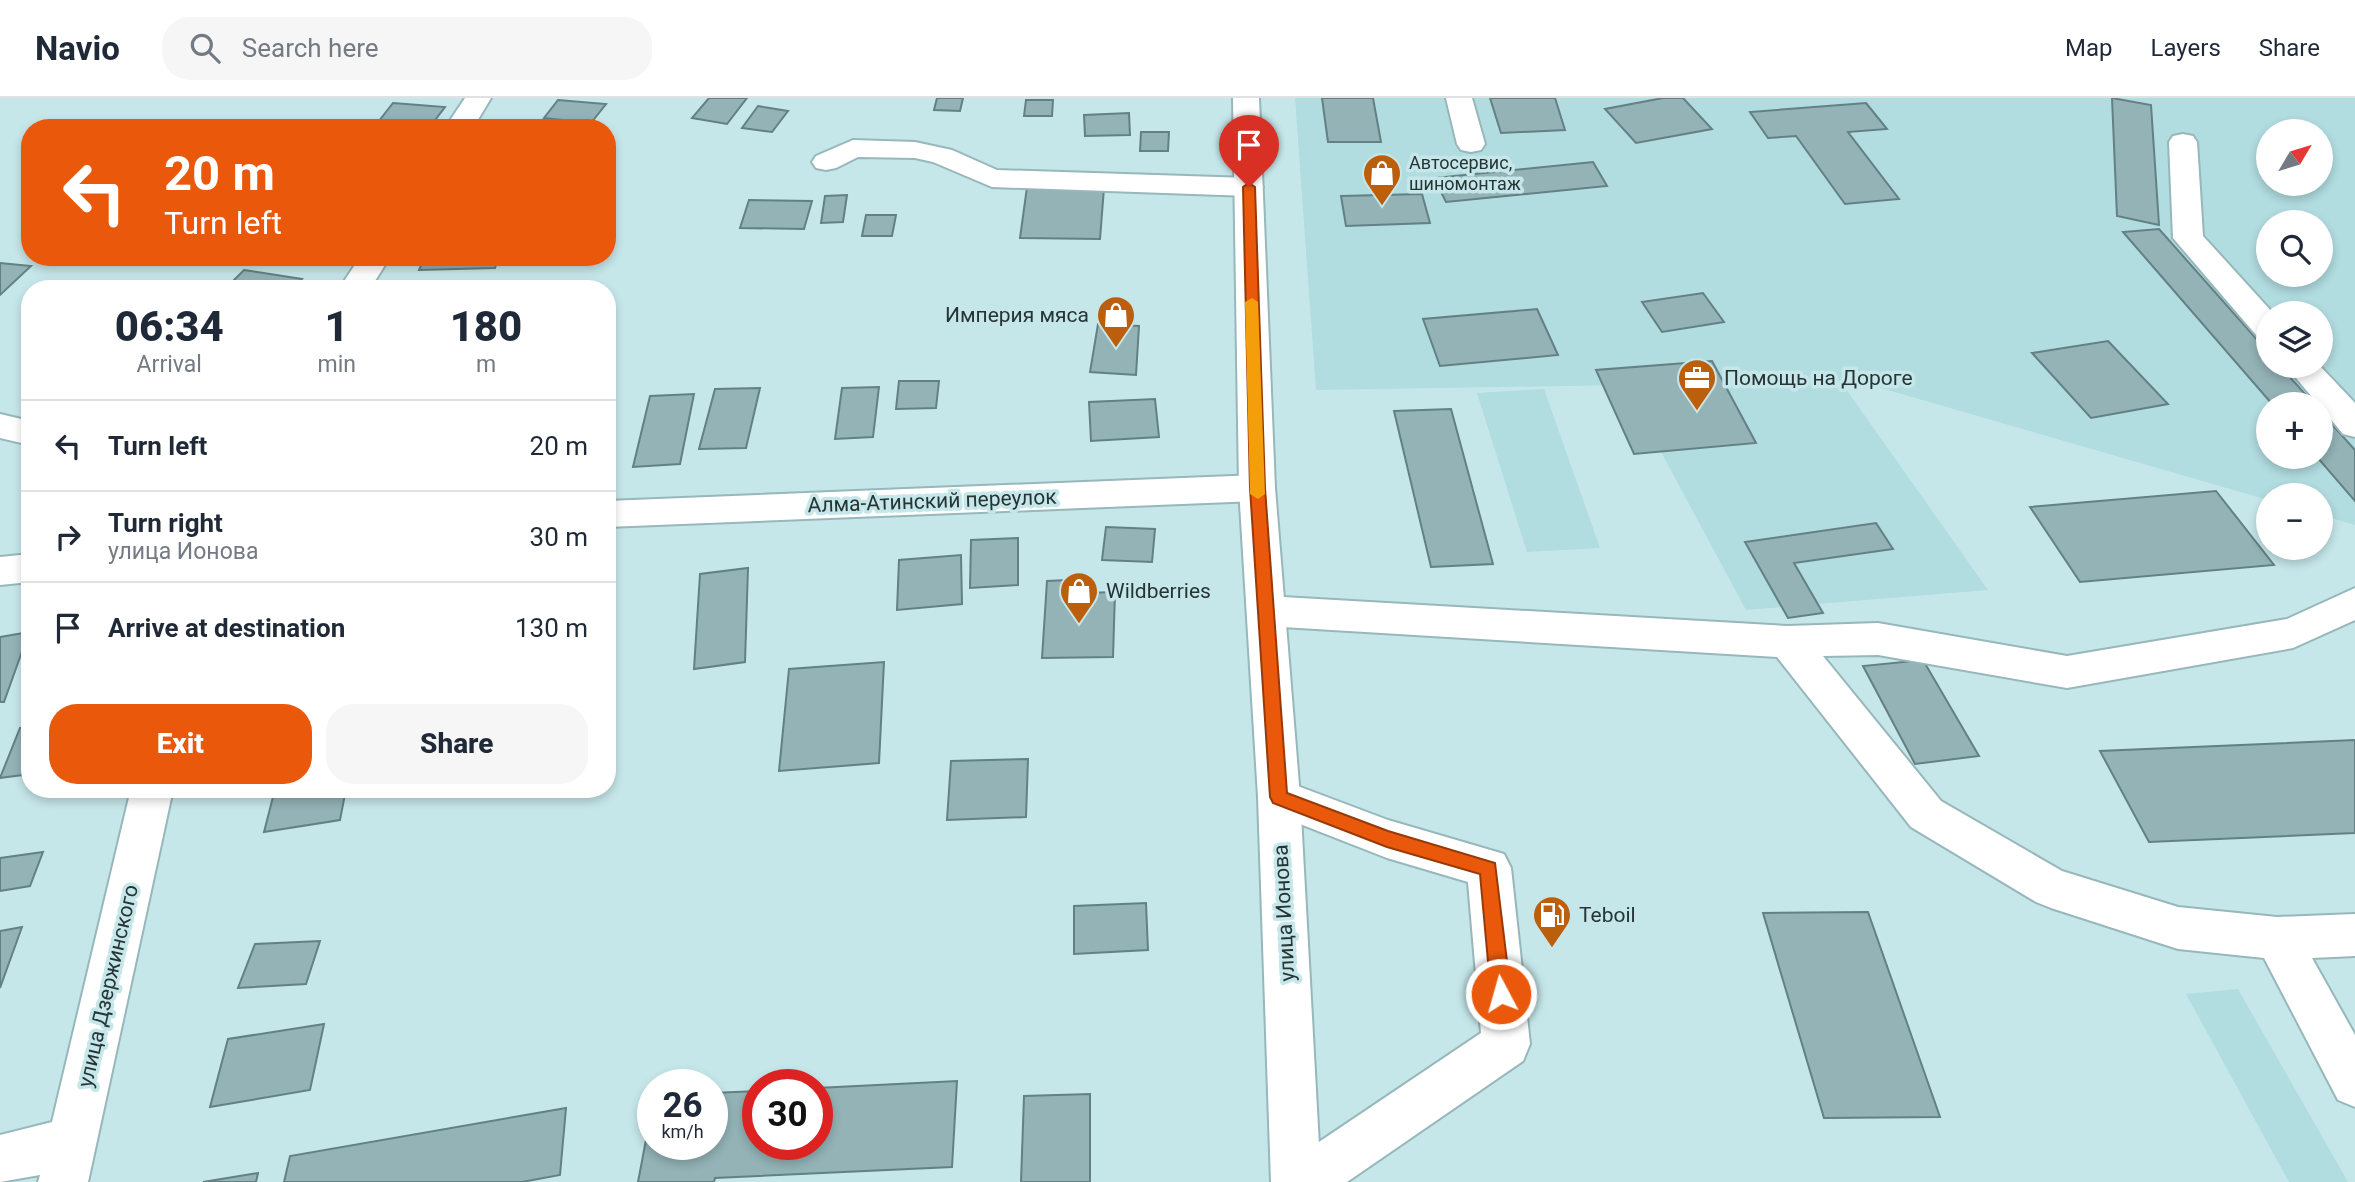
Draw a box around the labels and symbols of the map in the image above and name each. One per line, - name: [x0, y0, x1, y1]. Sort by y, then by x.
- pin: [1219, 115, 1279, 187]
- north arrow: [2256, 119, 2333, 196]
- shop icon: Автосервис, шиномонтаж: [1361, 152, 1403, 207]
- place label: Автосервис, шиномонтаж: [1409, 152, 1521, 194]
- shop icon: Империя мяса: [1095, 294, 1137, 349]
- place label: Империя мяса: [945, 303, 1089, 327]
- office icon: Помощь на Дороге: [1676, 357, 1718, 412]
- place label: Помощь на Дороге: [1724, 366, 1913, 390]
- street label: Алма-Атинский переулок: [807, 485, 1058, 517]
- shop icon: Wildberries: [1058, 570, 1100, 625]
- place label: Wildberries: [1106, 579, 1211, 603]
- street label: улица Ионова: [1268, 844, 1300, 982]
- street label: улица Дзержинского: [73, 882, 143, 1090]
- fuel station icon: Teboil: [1531, 894, 1573, 949]
- place label: Teboil: [1579, 903, 1636, 927]
- position arrow: [1464, 957, 1538, 1031]
- speed limit sign: 30: [742, 1069, 833, 1160]

